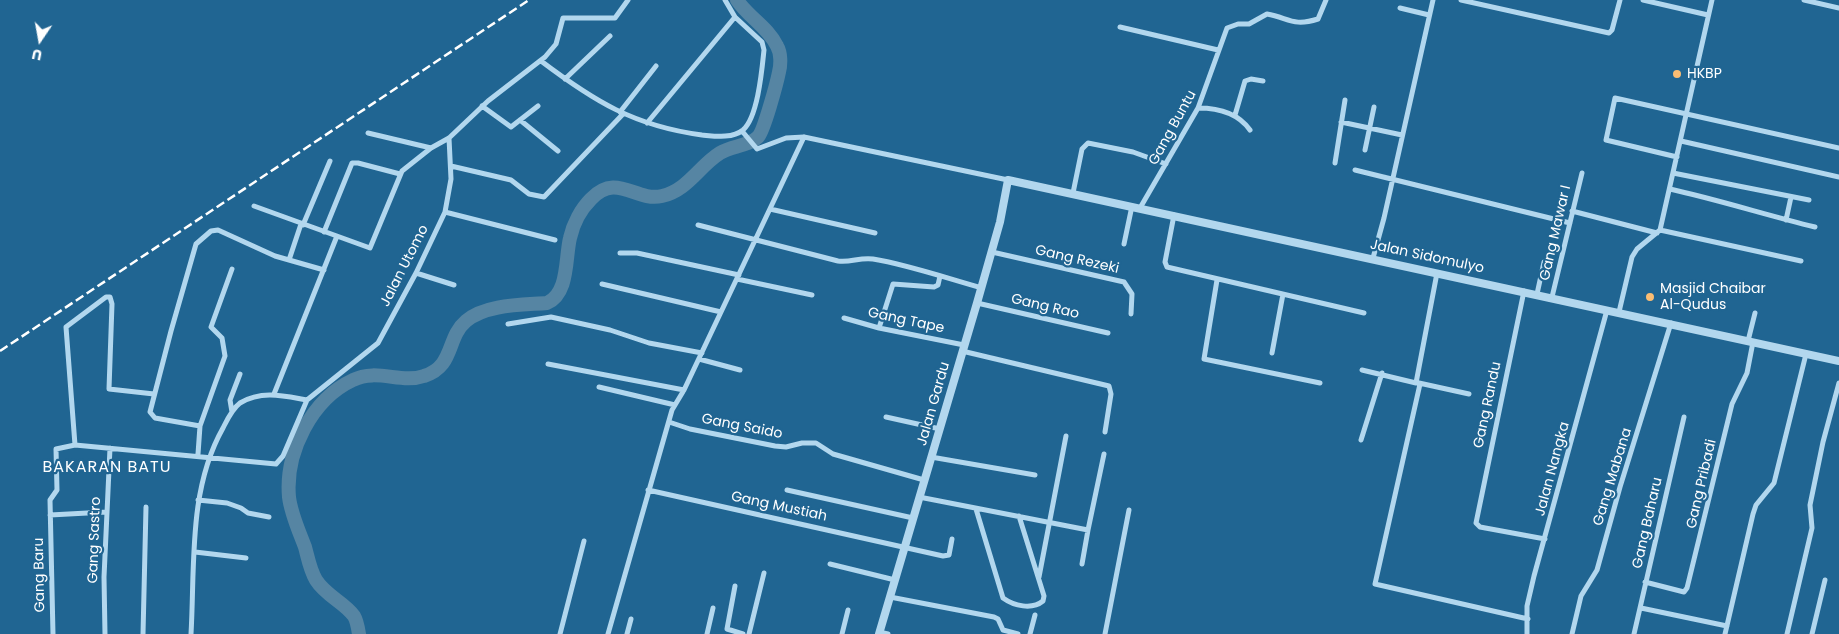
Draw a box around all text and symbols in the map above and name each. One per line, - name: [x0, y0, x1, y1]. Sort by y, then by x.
- north arrow: [15, 15, 65, 65]
- text: U: [30, 44, 44, 65]
- place label: HKBP: [1687, 66, 1722, 82]
- marker: HKBP: [1671, 68, 1683, 80]
- street label: Gang Buntu: [1146, 88, 1200, 168]
- street label: Gang Mawar I: [1537, 184, 1575, 282]
- street label: Jalan Utomo: [377, 222, 433, 310]
- street label: Jalan Sidomulyo: [1368, 237, 1486, 277]
- street label: Gang Rezeki: [1033, 242, 1121, 278]
- place label: Masjid Chaibar Al-Qudus: [1660, 281, 1766, 314]
- street label: Gang Rao: [1009, 291, 1081, 323]
- marker: Masjid Chaibar Al-Qudus: [1644, 291, 1656, 303]
- street label: Gang Tape: [866, 305, 946, 337]
- street label: Jalan Gardu: [914, 360, 954, 448]
- street label: Gang Randu: [1471, 360, 1505, 450]
- street label: Gang Saido: [700, 411, 784, 443]
- street label: Jalan Nangka: [1532, 420, 1574, 518]
- street label: Gang Mabana: [1590, 426, 1636, 528]
- street label: Gang Pribadi: [1684, 438, 1720, 530]
- district label: BAKARAN BATU: [41, 458, 173, 478]
- street label: Gang Baharu: [1629, 476, 1667, 570]
- street label: Gang Mustiah: [729, 489, 829, 525]
- street label: Gang Sastro: [85, 496, 105, 584]
- street label: Gang Baru: [31, 537, 49, 613]

